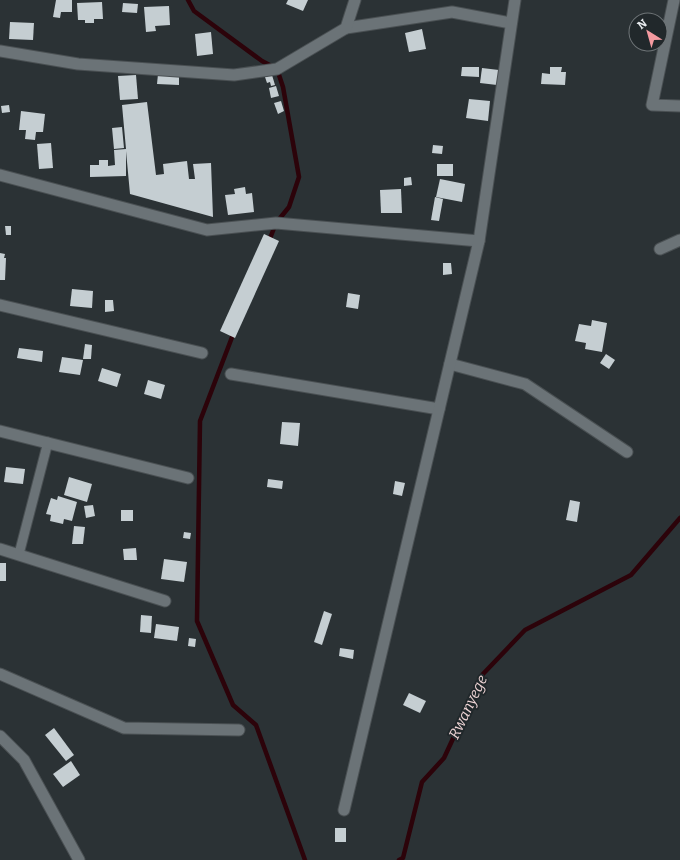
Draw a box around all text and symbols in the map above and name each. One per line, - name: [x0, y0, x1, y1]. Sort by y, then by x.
- north arrow: [628, 12, 668, 52]
- text: N: [635, 16, 650, 32]
- water label: Rwanyege: [445, 672, 491, 742]

